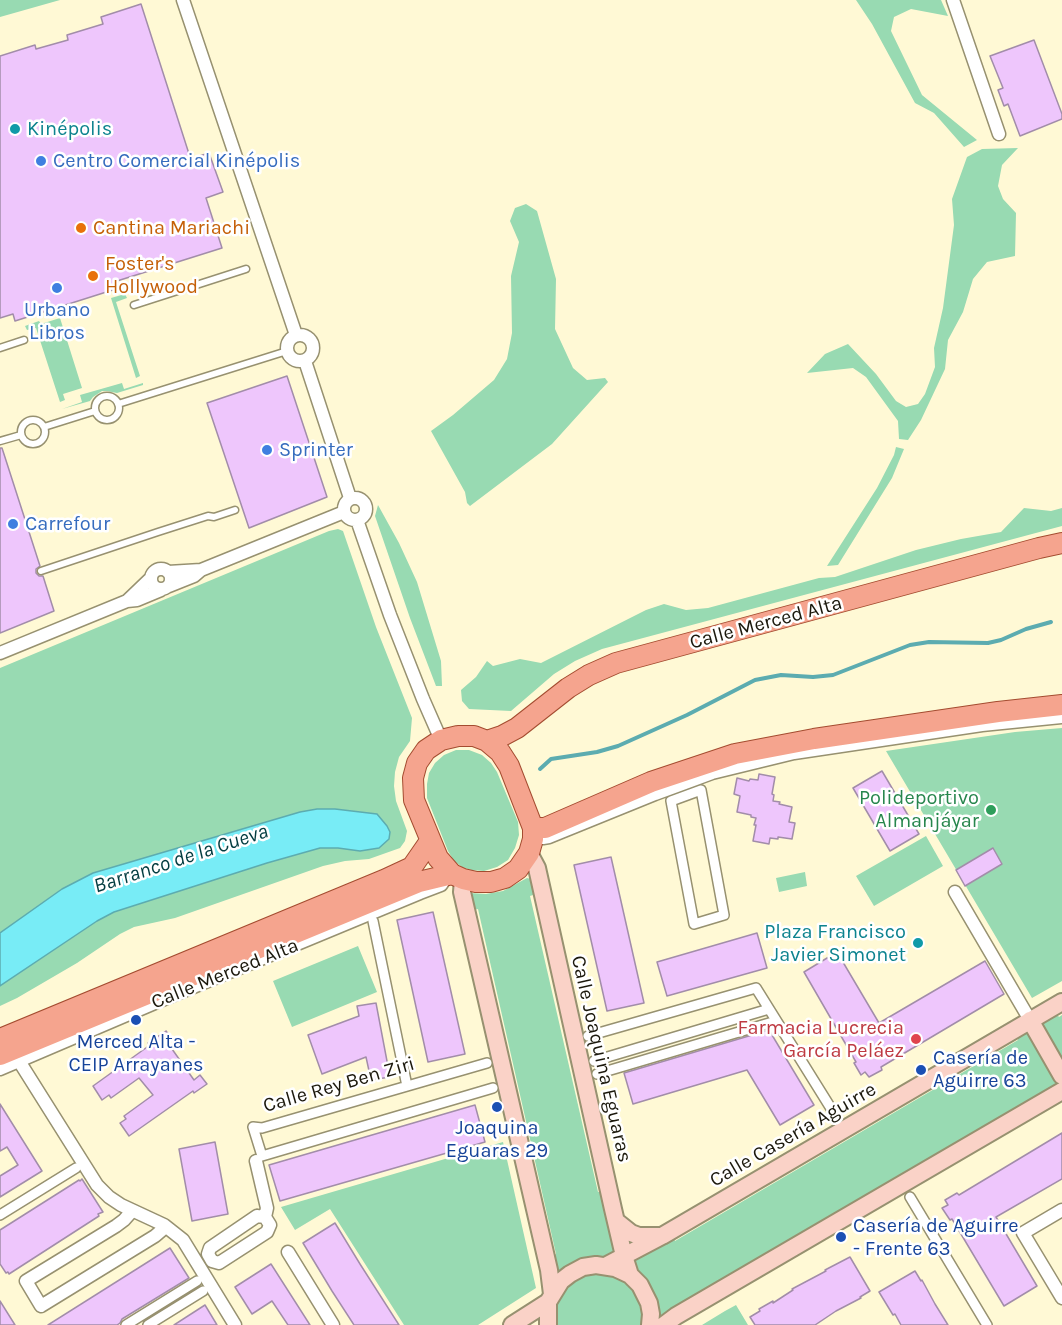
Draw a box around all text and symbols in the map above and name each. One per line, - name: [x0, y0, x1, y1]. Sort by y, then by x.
- place label: Kinépolis: [27, 117, 112, 141]
- marker: Kinépolis: [8, 122, 22, 136]
- place label: Centro Comercial Kinépolis: [53, 149, 300, 173]
- marker: Centro Comercial Kinépolis: [34, 154, 48, 168]
- place label: Cantina Mariachi: [93, 216, 250, 240]
- marker: Cantina Mariachi: [74, 221, 88, 235]
- place label: Foster's Hollywood: [105, 252, 198, 299]
- marker: Foster's Hollywood: [86, 269, 100, 283]
- marker: Urbano Libros: [50, 281, 64, 295]
- place label: Urbano Libros: [24, 298, 90, 345]
- place label: Sprinter: [279, 438, 353, 462]
- marker: Sprinter: [260, 443, 274, 457]
- place label: Carrefour: [25, 512, 110, 536]
- marker: Carrefour: [6, 517, 20, 531]
- street label: Calle Merced Alta: [687, 591, 845, 655]
- place label: Polideportivo Almanjáyar: [859, 786, 979, 833]
- marker: Polideportivo Almanjáyar: [984, 803, 998, 817]
- water label: Barranco de la Cueva: [91, 819, 271, 899]
- place label: Plaza Francisco Javier Simonet: [764, 920, 906, 967]
- street label: Calle Merced Alta: [148, 934, 302, 1014]
- marker: Plaza Francisco Javier Simonet: [911, 936, 925, 950]
- street label: Calle Joaquina Eguaras: [566, 953, 636, 1165]
- marker: Merced Alta - CEIP Arrayanes: [129, 1013, 143, 1027]
- place label: Farmacia Lucrecia García Peláez: [737, 1016, 904, 1063]
- place label: Merced Alta - CEIP Arrayanes: [68, 1030, 204, 1077]
- marker: Farmacia Lucrecia García Peláez: [909, 1032, 923, 1046]
- place label: Casería de Aguirre 63: [933, 1046, 1028, 1093]
- street label: Calle Rey Ben Ziri: [260, 1052, 418, 1118]
- marker: Casería de Aguirre 63: [914, 1063, 928, 1077]
- street label: Calle Casería Aguirre: [706, 1078, 880, 1192]
- marker: Joaquina Eguaras 29: [490, 1100, 504, 1114]
- place label: Joaquina Eguaras 29: [446, 1116, 548, 1163]
- place label: Casería de Aguirre - Frente 63: [853, 1214, 1018, 1261]
- marker: Casería de Aguirre - Frente 63: [834, 1230, 848, 1244]

